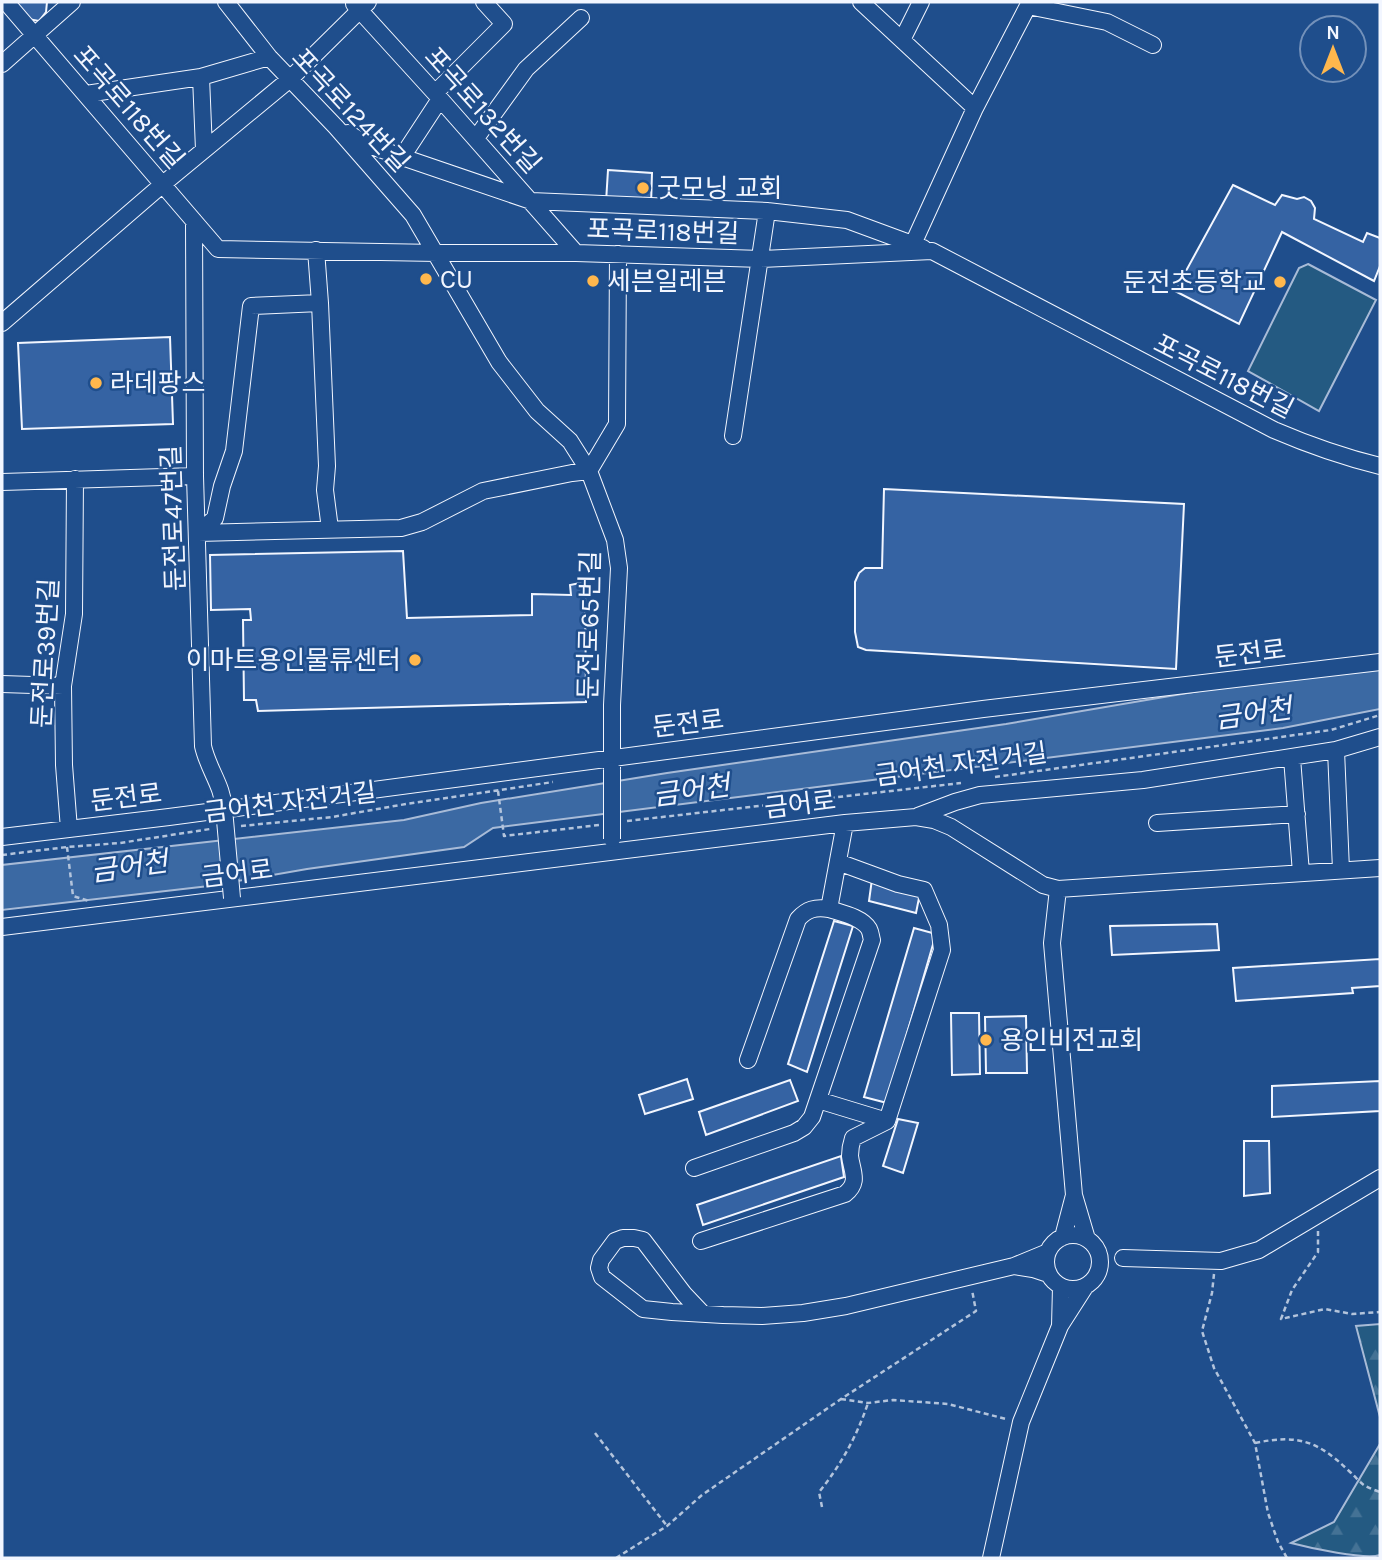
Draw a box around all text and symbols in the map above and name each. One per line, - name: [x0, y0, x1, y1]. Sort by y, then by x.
- north arrow: [1298, 14, 1368, 84]
- text: N: [1326, 22, 1340, 44]
- street label: 포곡로118번길: [67, 40, 190, 175]
- street label: 포곡로132번길: [418, 41, 547, 180]
- street label: 포곡로124번길: [285, 42, 416, 179]
- place label: 굿모닝 교회: [657, 173, 783, 204]
- marker: 굿모닝 교회: [635, 180, 651, 196]
- street label: 포곡로118번길: [586, 213, 740, 250]
- place label: CU: [440, 264, 473, 295]
- place label: 세븐일레븐: [607, 266, 727, 297]
- place label: 둔전초등학교: [1122, 267, 1266, 298]
- marker: CU: [418, 271, 434, 287]
- marker: 세븐일레븐: [585, 273, 601, 289]
- marker: 둔전초등학교: [1272, 274, 1288, 290]
- street label: 포곡로118번길: [1149, 328, 1299, 425]
- place label: 라데팡스: [110, 368, 206, 399]
- marker: 라데팡스: [88, 375, 104, 391]
- street label: 둔전로47번길: [155, 444, 192, 592]
- street label: 둔전로65번길: [573, 550, 606, 700]
- street label: 둔전로39번길: [26, 577, 65, 729]
- street label: 둔전로: [1213, 634, 1288, 673]
- place label: 이마트용인물류센터: [186, 645, 401, 676]
- marker: 이마트용인물류센터: [407, 652, 423, 668]
- water label: 금어천: [1213, 691, 1297, 735]
- street label: 둔전로: [651, 704, 726, 743]
- street label: 금어천 자전거길: [873, 737, 1049, 792]
- water label: 금어천: [651, 768, 735, 812]
- street label: 금어천 자전거길: [202, 777, 378, 828]
- street label: 둔전로: [89, 778, 164, 817]
- street label: 금어로: [763, 785, 838, 824]
- water label: 금어천: [89, 844, 173, 888]
- street label: 금어로: [200, 854, 275, 893]
- place label: 용인비전교회: [1000, 1025, 1144, 1056]
- marker: 용인비전교회: [978, 1032, 994, 1048]

